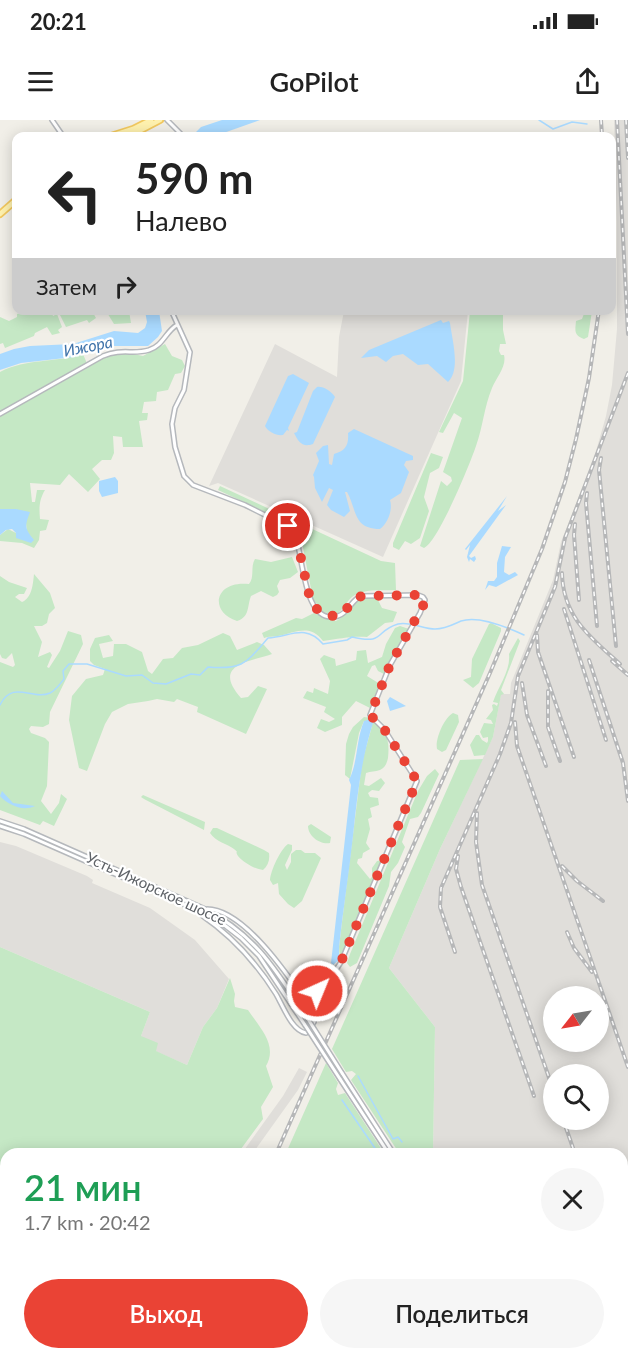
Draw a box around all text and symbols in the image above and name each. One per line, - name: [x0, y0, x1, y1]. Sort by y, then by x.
- text: 20:21: [30, 8, 87, 35]
- icon: menu: [24, 65, 57, 98]
- text: GoPilot: [269, 65, 359, 98]
- icon: share: [571, 65, 604, 98]
- text: 590 m: [135, 153, 253, 203]
- icon: left: [36, 156, 114, 234]
- text: Налево: [135, 204, 227, 237]
- icon: right: [109, 270, 142, 303]
- text: Затем: [36, 273, 97, 300]
- water label: Ижора: [62, 331, 114, 360]
- pin: [262, 500, 313, 551]
- icon: arrive: [271, 509, 304, 542]
- street label: Усть-Ижорское шоссе: [83, 848, 230, 929]
- position arrow: [285, 959, 349, 1023]
- north arrow: [543, 986, 609, 1052]
- map controls: [543, 986, 609, 1130]
- button: search: [543, 1064, 609, 1130]
- text: 21 мин: [24, 1165, 142, 1209]
- button: close: [541, 1168, 604, 1231]
- text: 1.7 km · 20:42: [24, 1210, 151, 1234]
- button: Выход: [24, 1279, 308, 1348]
- button: Поделиться: [320, 1279, 604, 1348]

